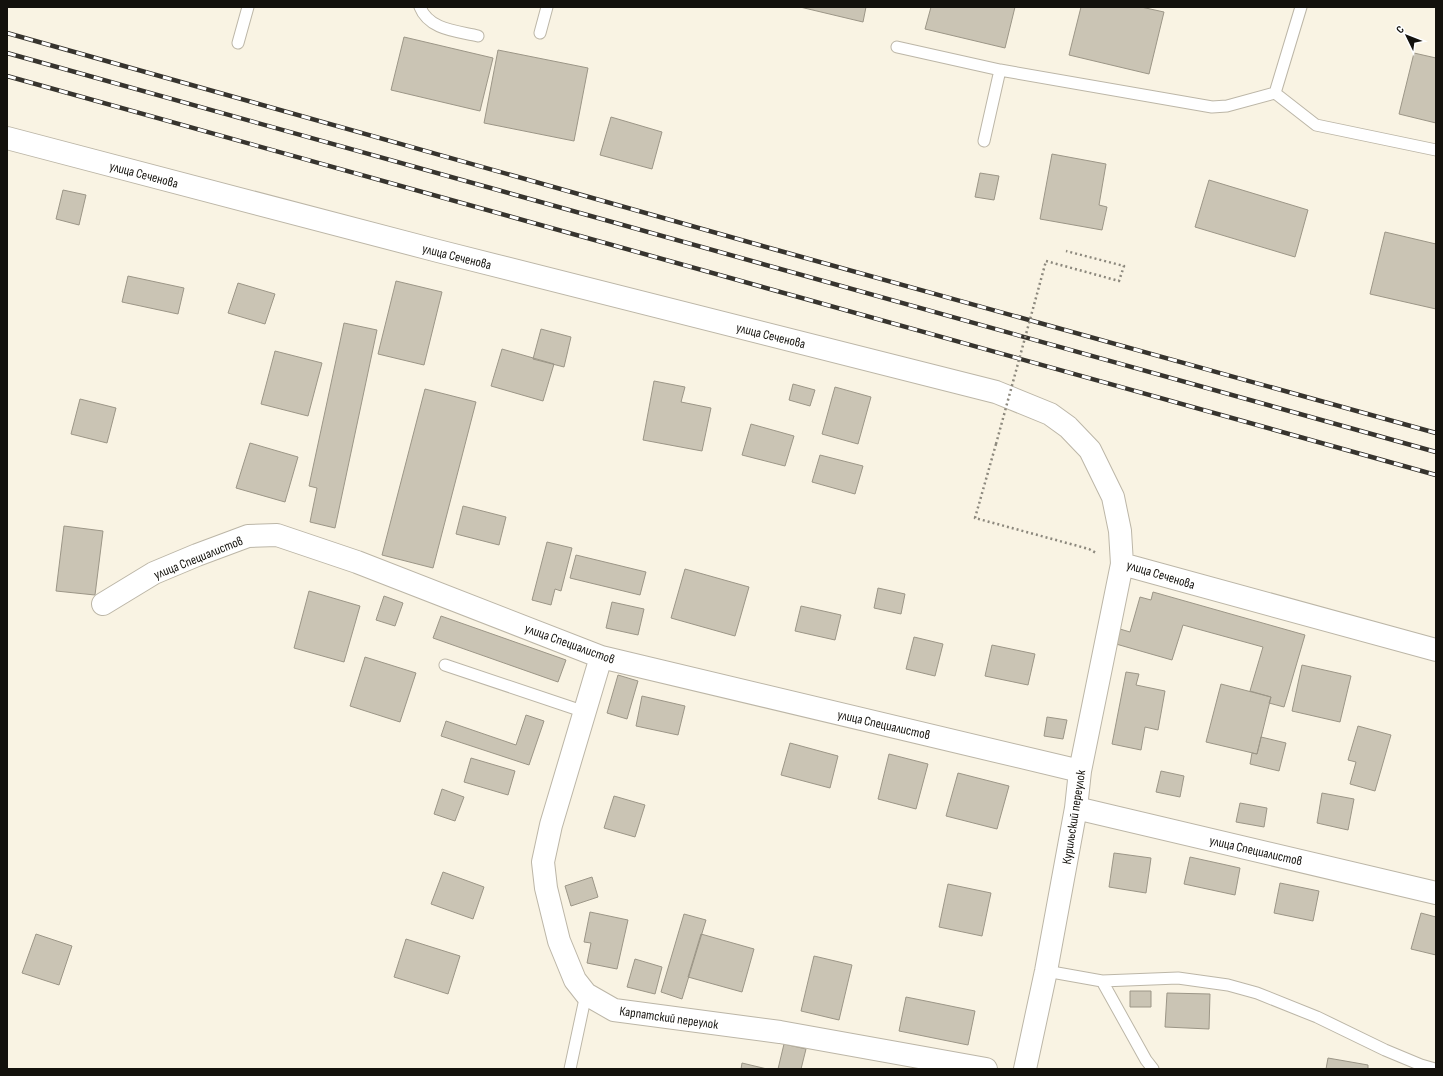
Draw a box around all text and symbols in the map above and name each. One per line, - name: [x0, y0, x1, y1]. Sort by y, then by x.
- north arrow: [1387, 16, 1427, 56]
- text: С: [1393, 23, 1407, 36]
- street label: улица Сеченова: [108, 158, 180, 192]
- street label: улица Сеченова: [421, 241, 493, 273]
- street label: улица Сеченова: [735, 320, 807, 352]
- street label: улица Специалистов: [152, 533, 245, 583]
- street label: улица Сеченова: [1125, 557, 1197, 593]
- street label: улица Специалистов: [522, 620, 617, 668]
- street label: улица Специалистов: [836, 707, 932, 743]
- street label: Курильский переулок: [1059, 769, 1089, 865]
- street label: улица Специалистов: [1208, 833, 1304, 869]
- street label: Карпатский переулок: [619, 1003, 719, 1033]

